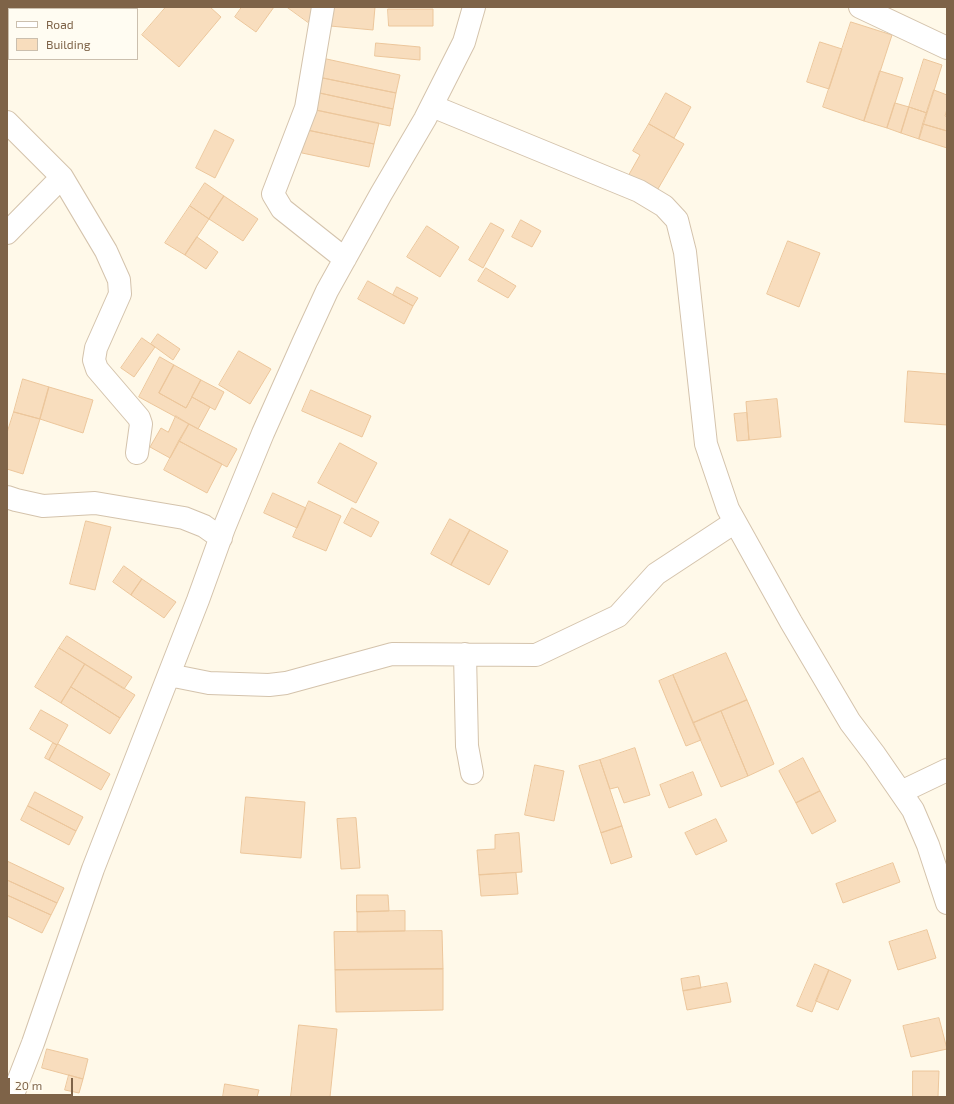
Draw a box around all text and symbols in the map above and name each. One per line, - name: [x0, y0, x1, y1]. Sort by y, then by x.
- legend: [8, 8, 138, 60]
- text: Road: [46, 17, 74, 31]
- text: Building: [46, 37, 90, 51]
- scale bar: [10, 1070, 75, 1096]
- text: 20 m: [15, 1078, 42, 1092]

